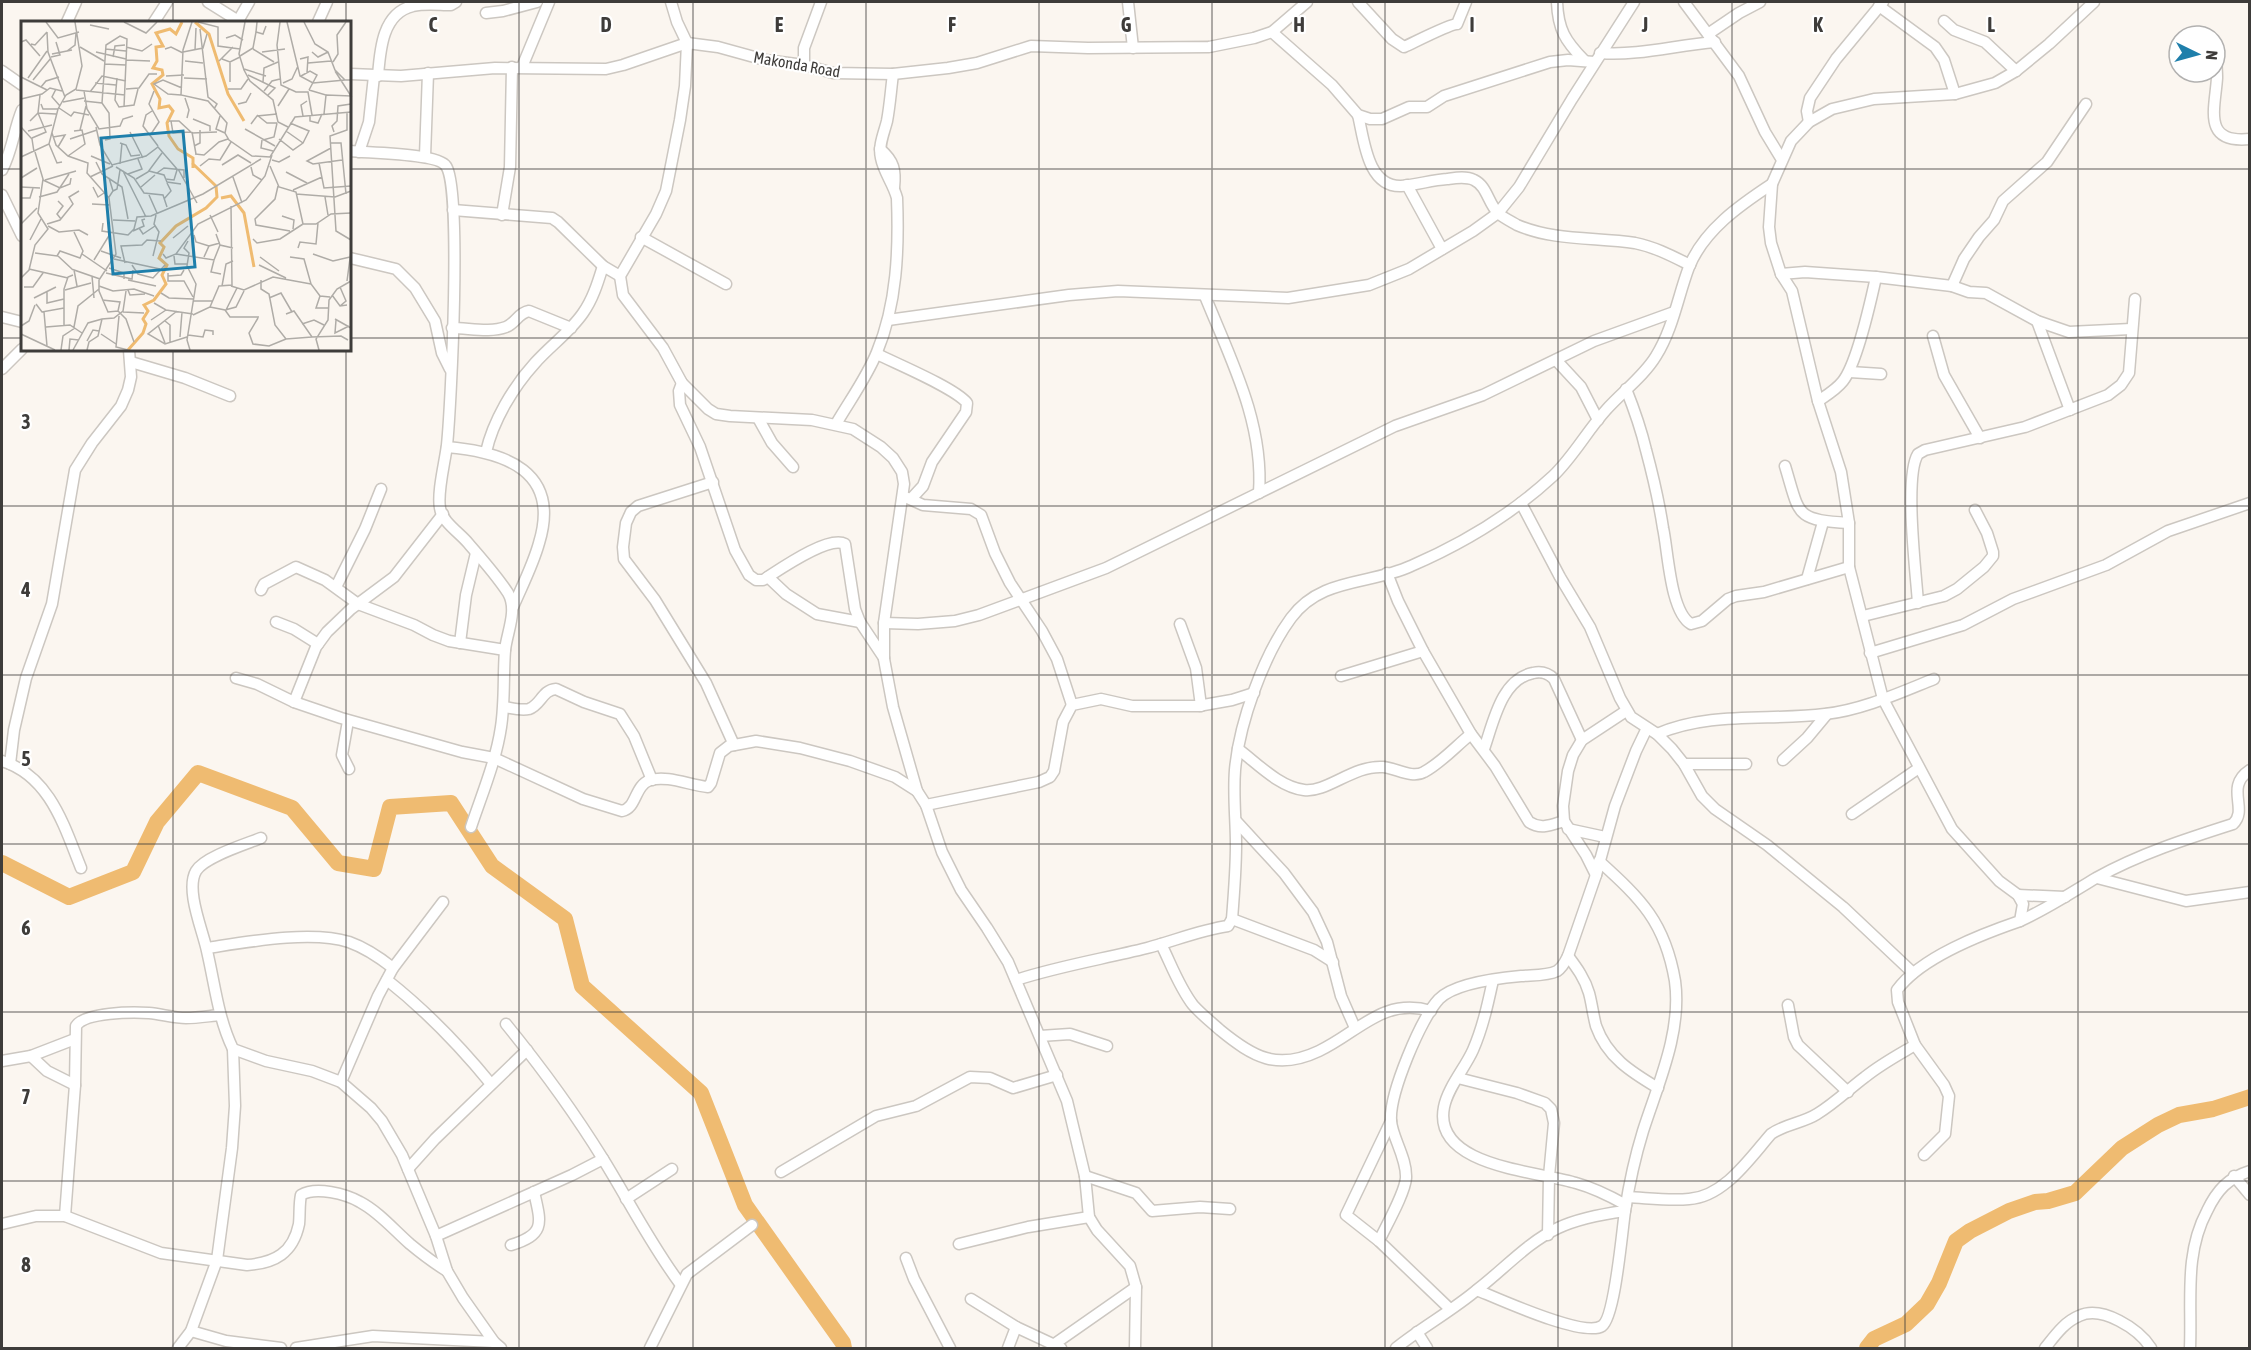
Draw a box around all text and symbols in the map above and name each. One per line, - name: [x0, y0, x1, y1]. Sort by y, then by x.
- text: C: [429, 13, 438, 36]
- text: D: [600, 13, 612, 36]
- text: E: [775, 13, 784, 36]
- text: F: [948, 13, 956, 36]
- text: G: [1121, 13, 1132, 36]
- text: H: [1293, 13, 1305, 36]
- text: I: [1469, 13, 1475, 36]
- text: J: [1641, 13, 1648, 36]
- text: K: [1813, 13, 1823, 36]
- text: L: [1987, 13, 1995, 36]
- inset map: [21, 21, 351, 351]
- north arrow: [2167, 24, 2227, 84]
- street label: Makonda Road: [752, 48, 842, 80]
- text: N: [2203, 50, 2221, 61]
- text: 3: [21, 410, 31, 433]
- text: 4: [20, 578, 31, 601]
- text: 5: [21, 747, 31, 770]
- text: 6: [21, 916, 31, 939]
- text: 7: [21, 1085, 31, 1108]
- text: 8: [21, 1253, 31, 1276]

